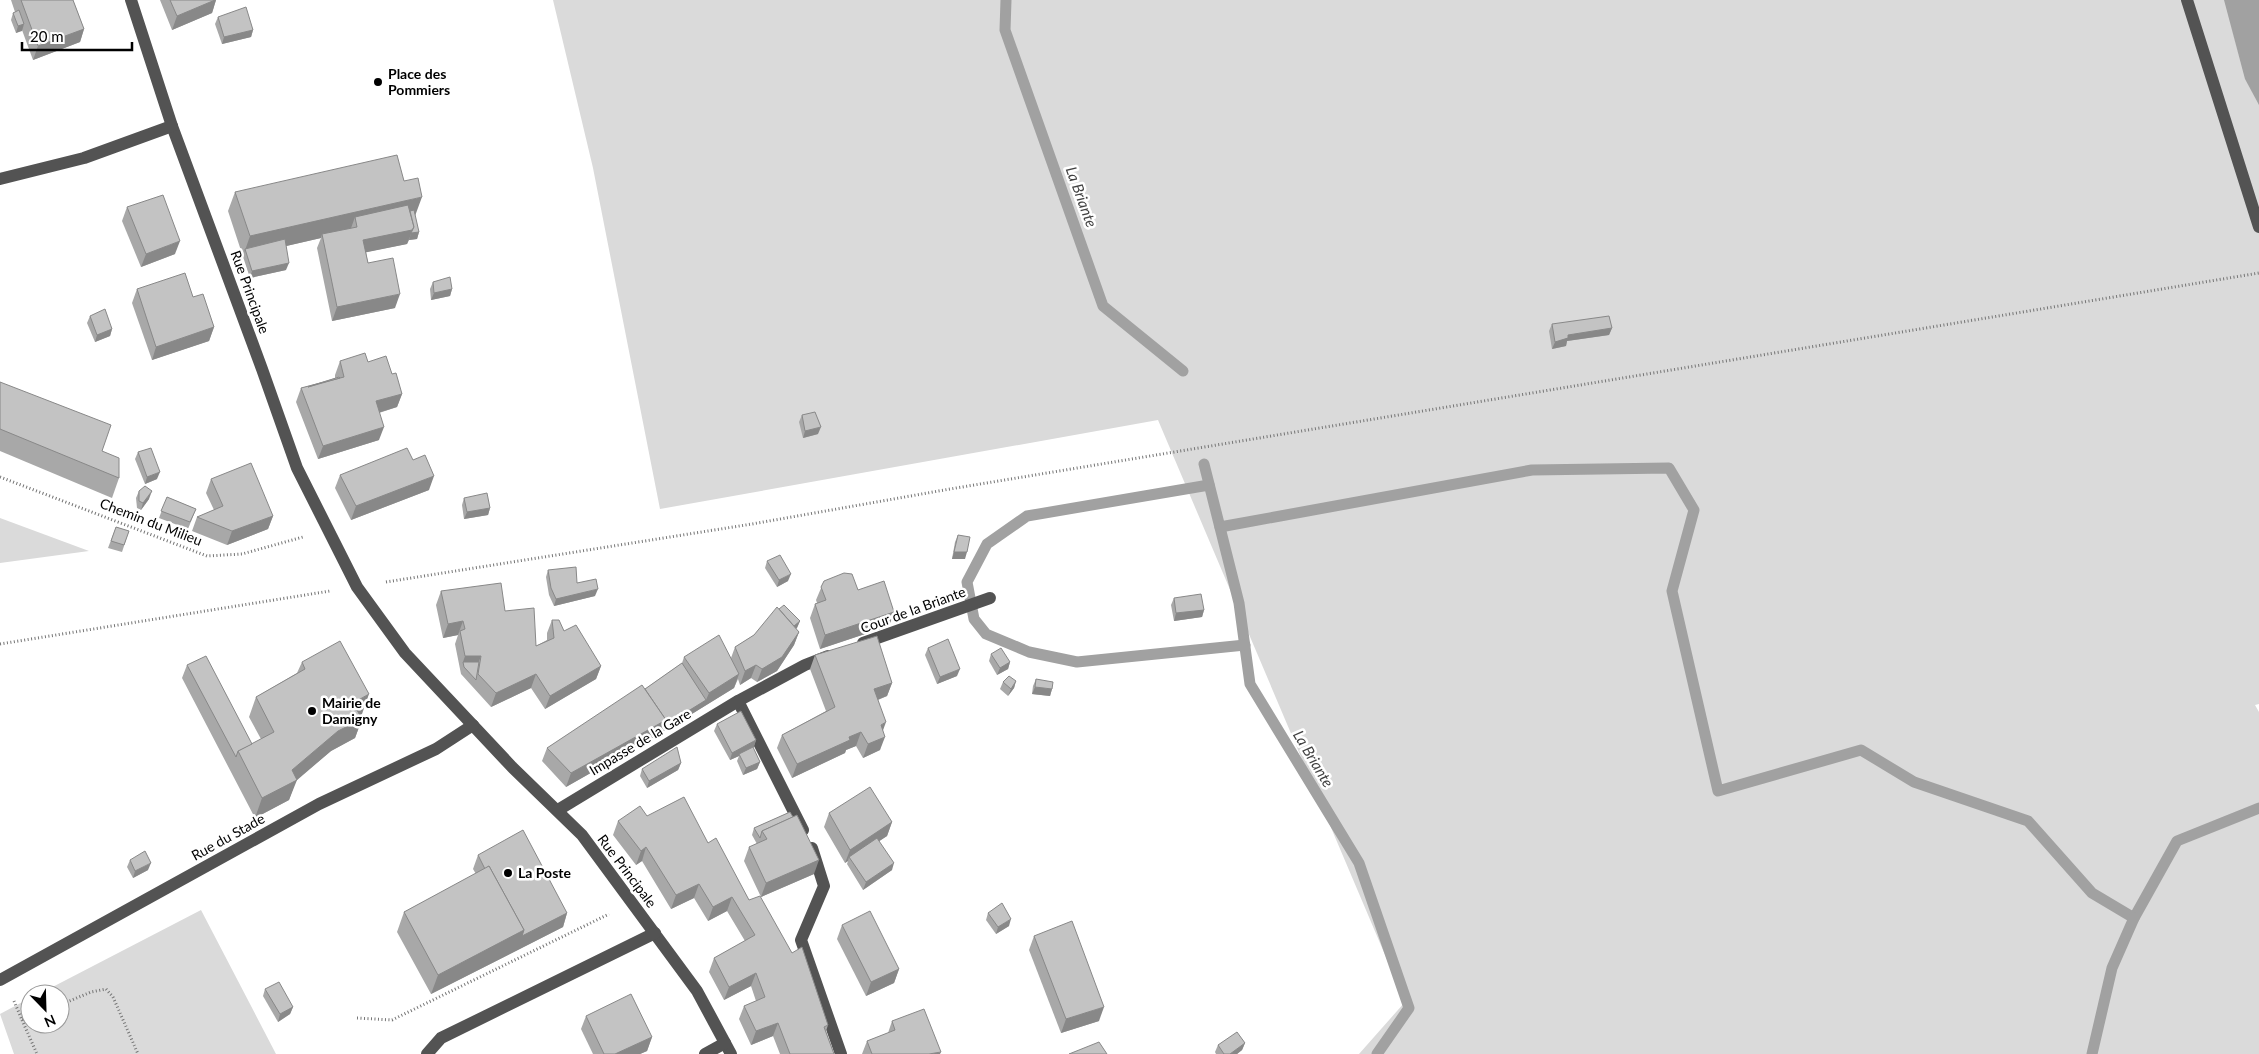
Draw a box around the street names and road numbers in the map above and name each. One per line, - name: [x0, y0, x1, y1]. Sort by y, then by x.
- street label: Rue Principale: [228, 248, 273, 336]
- street label: Chemin du Milieu: [98, 494, 205, 549]
- street label: Cour de la Briante: [858, 583, 968, 636]
- street label: Impasse de la Gare: [586, 705, 694, 779]
- street label: Rue du Stade: [188, 809, 267, 864]
- street label: Rue Principale: [594, 831, 660, 911]

